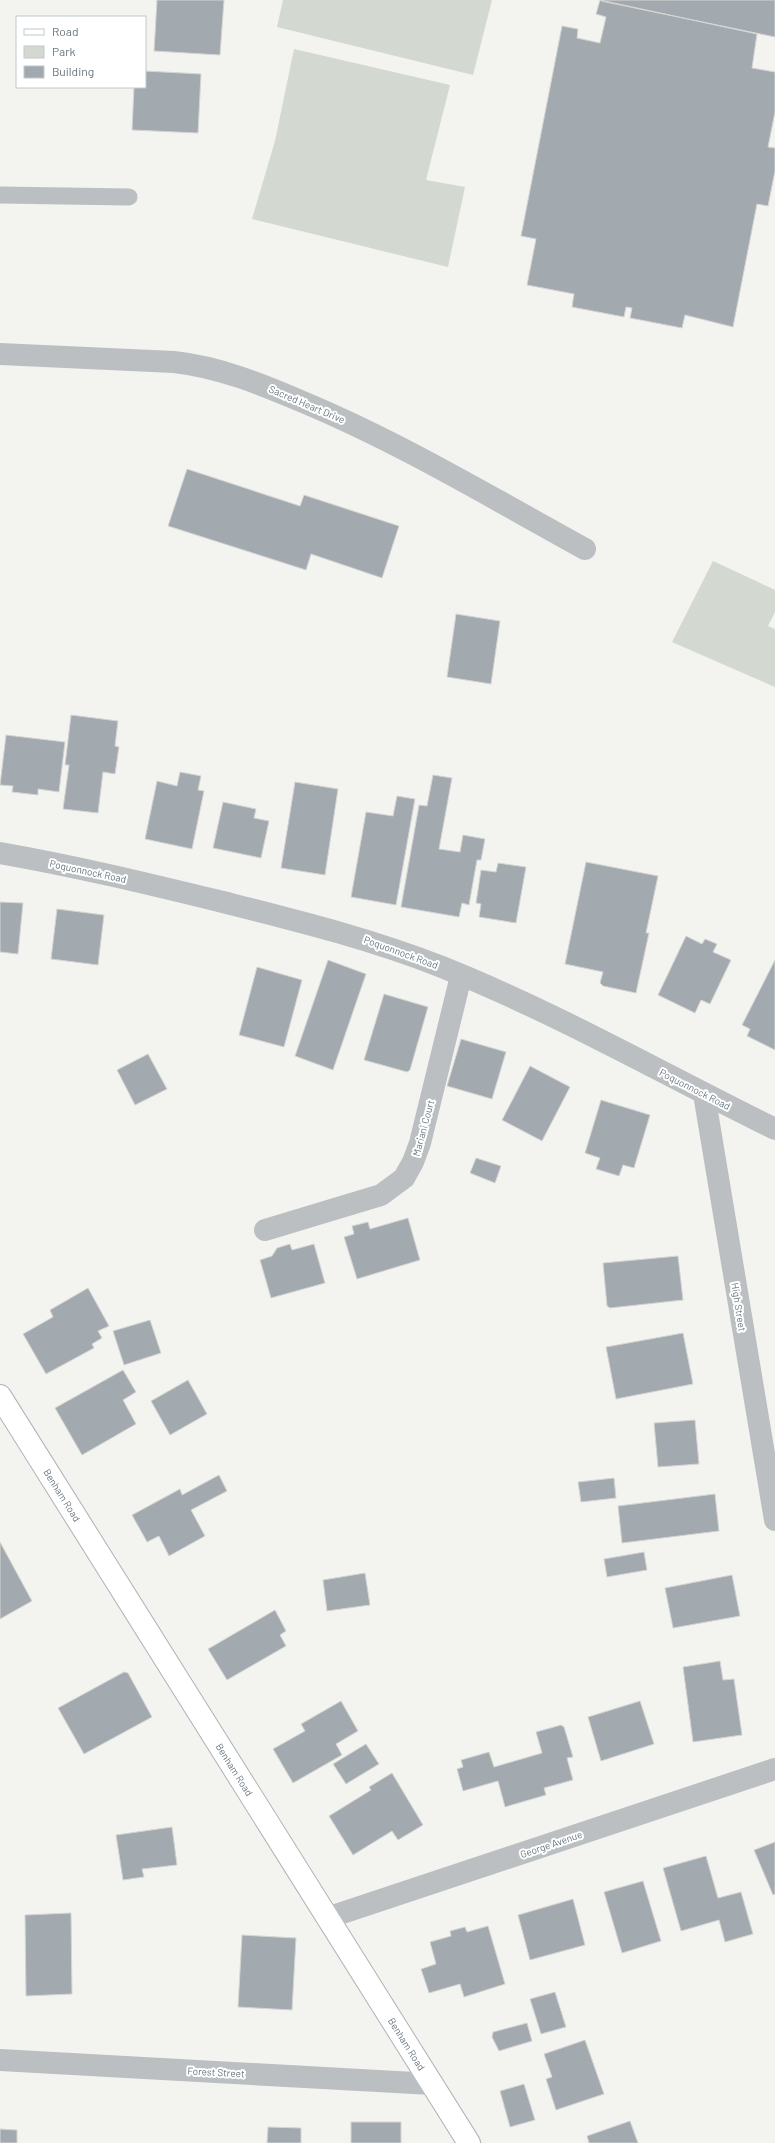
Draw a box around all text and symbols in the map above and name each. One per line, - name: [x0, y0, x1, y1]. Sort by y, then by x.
- legend: [16, 16, 146, 88]
- text: Road: [52, 24, 79, 38]
- text: Park: [52, 44, 76, 58]
- text: Building: [52, 64, 94, 78]
- street label: Sacred Heart Drive: [267, 383, 347, 425]
- street label: Poquonnock Road: [49, 857, 127, 885]
- street label: Poquonnock Road: [362, 933, 440, 971]
- street label: Poquonnock Road: [658, 1066, 732, 1112]
- street label: Mariani Court: [410, 1098, 436, 1157]
- street label: High Street: [729, 1282, 749, 1333]
- street label: Benham Road: [41, 1467, 83, 1524]
- street label: Benham Road: [213, 1741, 256, 1798]
- street label: George Avenue: [518, 1828, 584, 1860]
- street label: Benham Road: [386, 2015, 428, 2072]
- street label: Forest Street: [187, 2065, 245, 2080]

